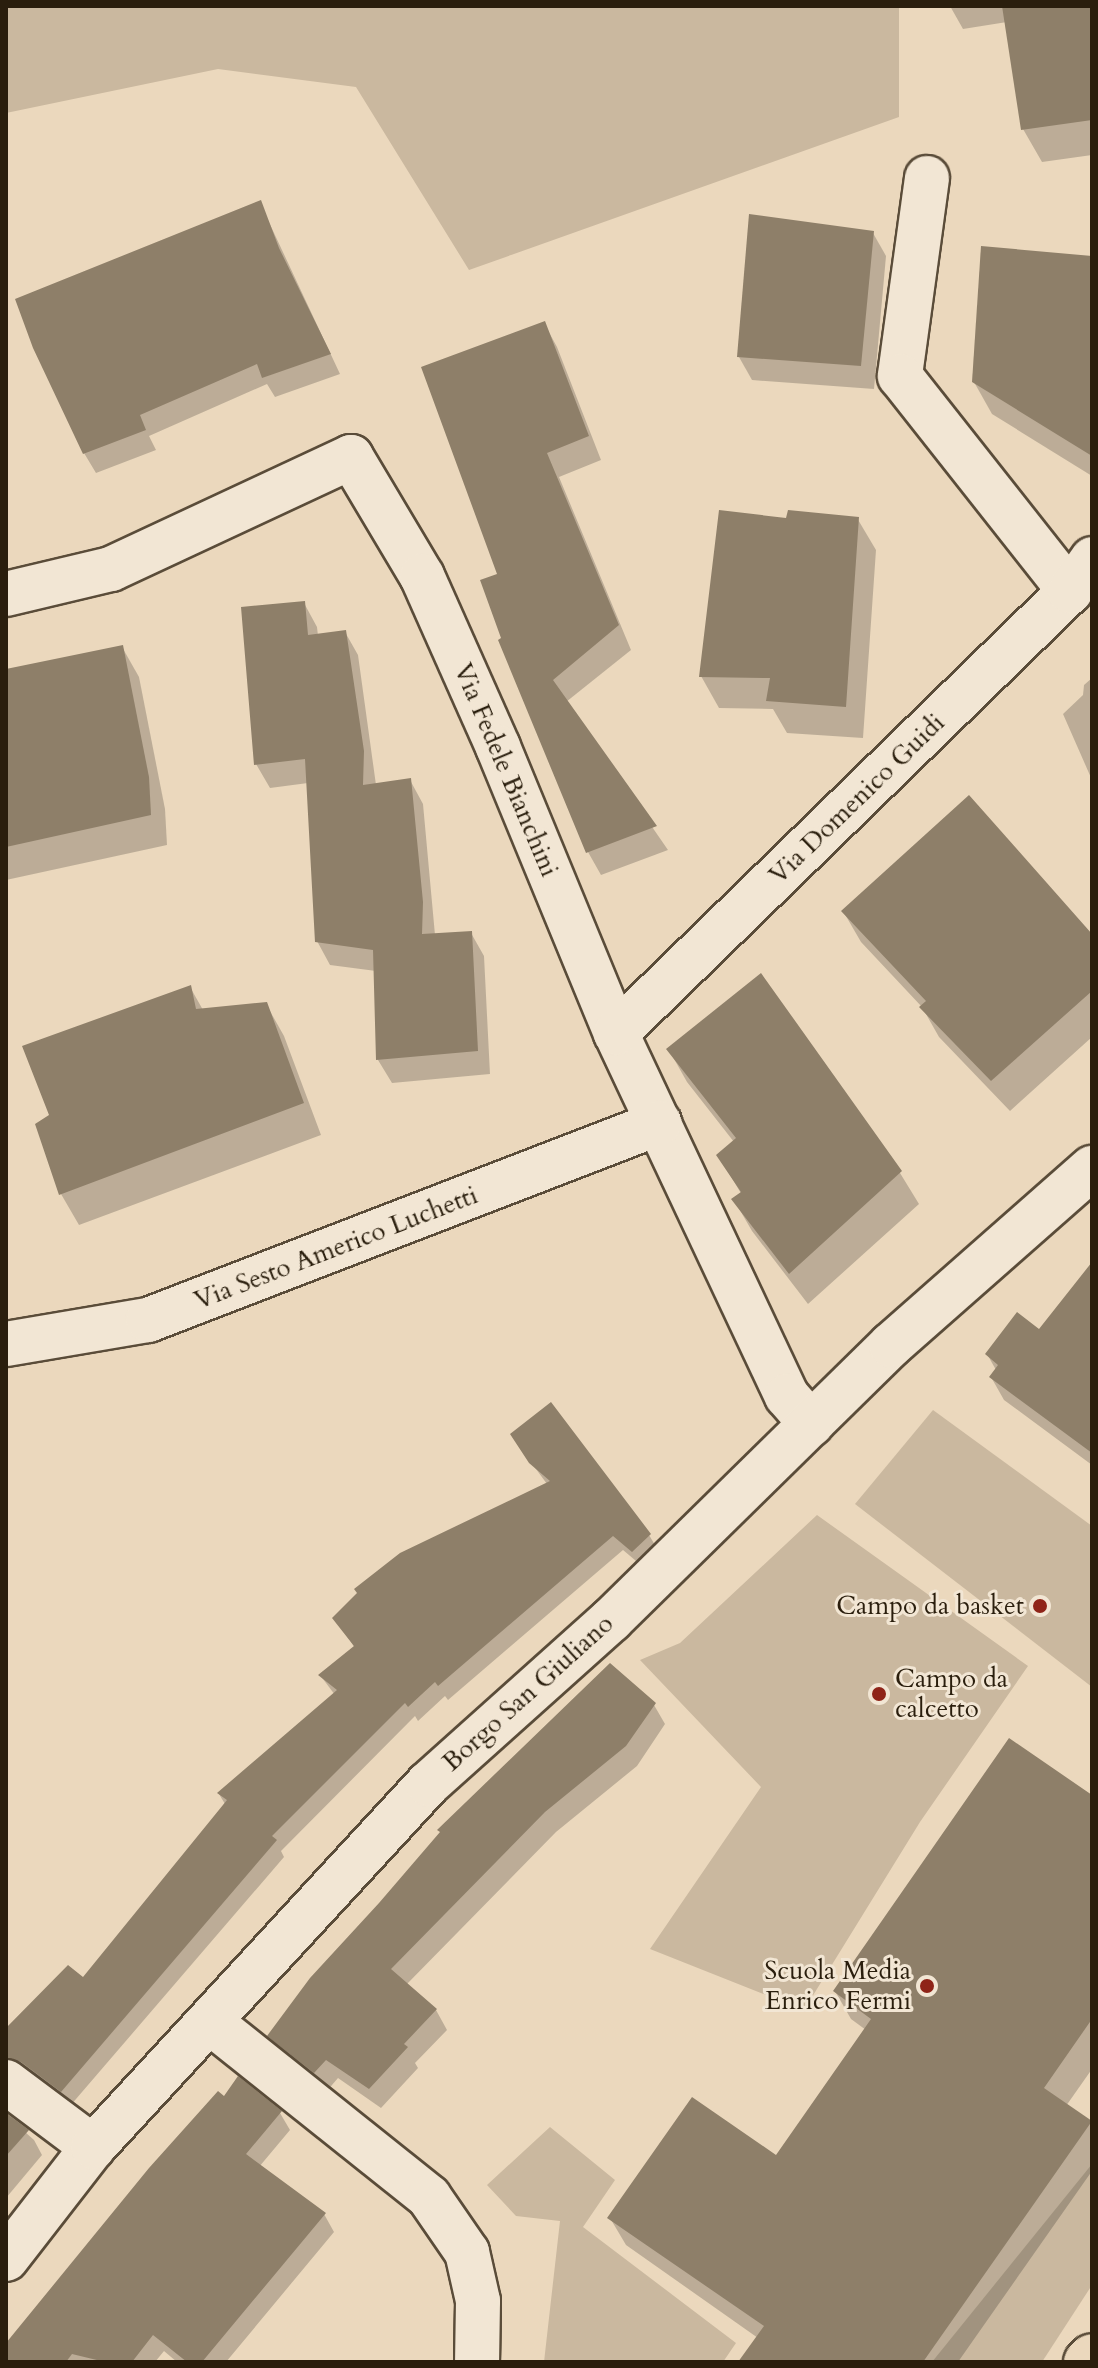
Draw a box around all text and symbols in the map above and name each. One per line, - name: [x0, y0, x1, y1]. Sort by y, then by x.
- street label: Via Fedele Bianchini: [447, 659, 565, 881]
- street label: Via Domenico Guidi: [763, 707, 951, 891]
- street label: Via Sesto Americo Luchetti: [190, 1179, 482, 1317]
- place label: Campo da basket: [836, 1590, 1024, 1622]
- marker: Campo da basket: [1031, 1597, 1049, 1615]
- street label: Borgo San Giuliano: [436, 1608, 620, 1778]
- place label: Campo da calcetto: [895, 1663, 1008, 1724]
- marker: Campo da calcetto: [870, 1685, 888, 1703]
- place label: Scuola Media Enrico Fermi: [764, 1955, 911, 2016]
- marker: Scuola Media Enrico Fermi: [918, 1977, 936, 1995]

